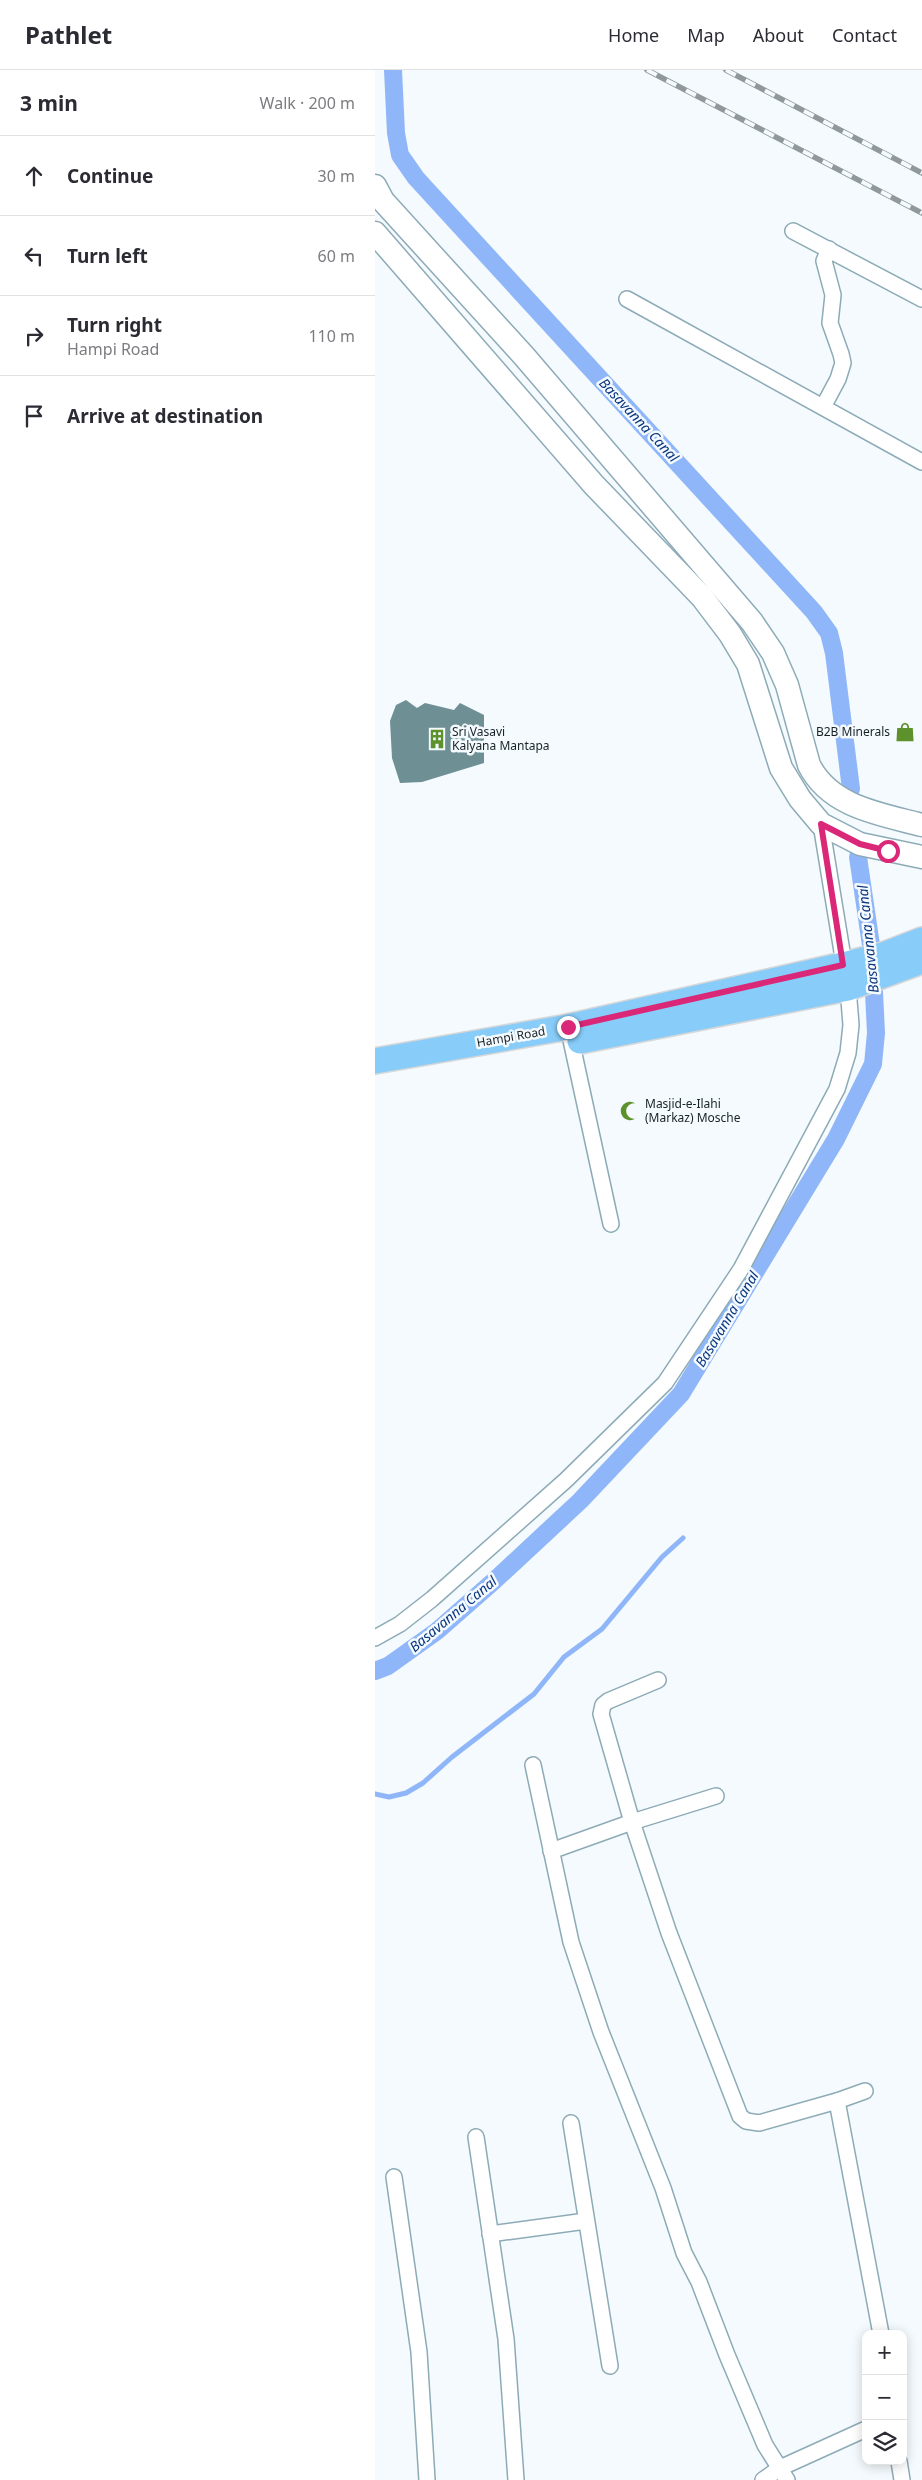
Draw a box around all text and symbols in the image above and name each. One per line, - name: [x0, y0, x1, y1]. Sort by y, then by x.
- text: Pathlet: [25, 18, 112, 51]
- text: Home: [608, 23, 659, 47]
- text: Map: [687, 23, 725, 47]
- text: About: [753, 23, 804, 47]
- text: Contact: [832, 23, 897, 47]
- text: 3 min: [20, 89, 78, 117]
- text: Walk · 200 m: [260, 92, 355, 114]
- icon: ahead: [20, 162, 48, 190]
- text: Continue: [67, 163, 153, 189]
- text: 30 m: [318, 165, 355, 187]
- icon: left: [20, 242, 48, 270]
- text: Turn left: [67, 243, 148, 269]
- text: 60 m: [318, 245, 355, 267]
- text: Turn right: [67, 312, 162, 338]
- icon: right: [20, 322, 48, 350]
- text: 110 m: [308, 325, 355, 347]
- text: Hampi Road: [67, 338, 159, 360]
- water label: Basavanna Canal: [595, 374, 684, 466]
- icon: arrive: [20, 402, 48, 430]
- text: Arrive at destination: [67, 403, 263, 429]
- shop icon: B2B Minerals: [894, 721, 916, 743]
- place label: Sri Vasavi Kalyana Mantapa: [452, 723, 550, 754]
- place label: B2B Minerals: [816, 723, 890, 740]
- building icon: Sri Vasavi Kalyana Mantapa: [426, 728, 448, 750]
- route start: [877, 840, 900, 863]
- water label: Basavanna Canal: [852, 884, 883, 994]
- route end: [557, 1016, 580, 1039]
- street label: Hampi Road: [475, 1022, 547, 1051]
- place label: Masjid-e-Ilahi (Markaz) Mosche: [645, 1095, 741, 1126]
- mosque icon: Masjid-e-Ilahi (Markaz) Mosche: [619, 1100, 641, 1122]
- water label: Basavanna Canal: [690, 1267, 763, 1370]
- water label: Basavanna Canal: [405, 1571, 501, 1656]
- map controls: [862, 2330, 907, 2465]
- button: +: [862, 2330, 907, 2375]
- button: −: [862, 2375, 907, 2420]
- button: layers: [862, 2420, 907, 2465]

